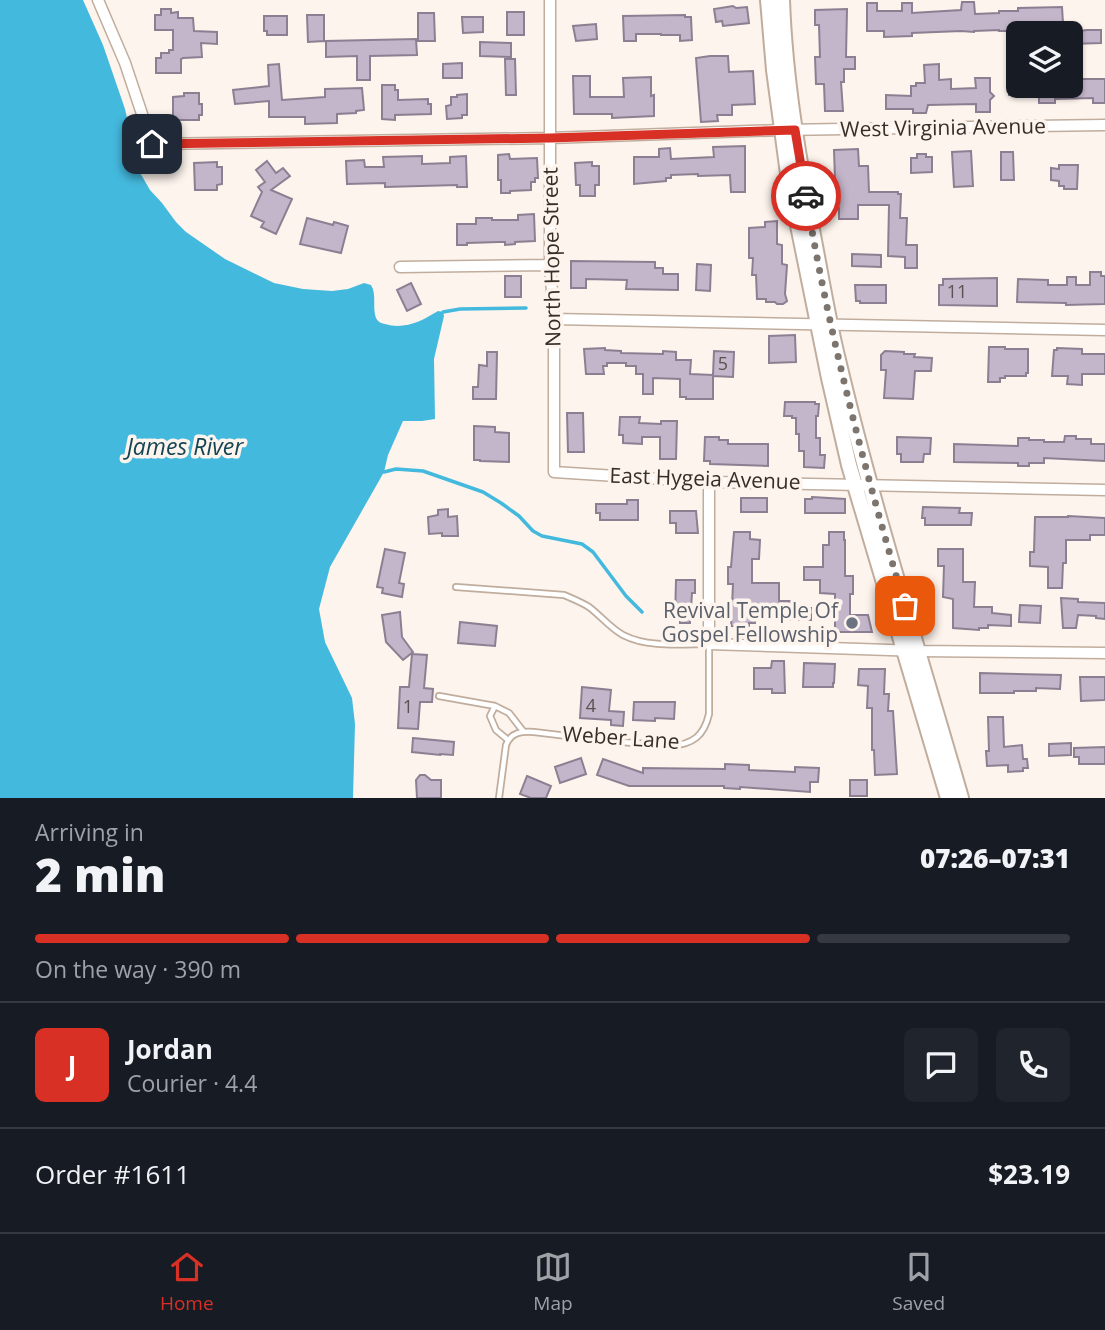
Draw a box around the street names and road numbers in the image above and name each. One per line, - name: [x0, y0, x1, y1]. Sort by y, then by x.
- street label: West Virginia Avenue: [840, 111, 1046, 143]
- street label: North Hope Street: [535, 167, 567, 347]
- street label: East Hygeia Avenue: [609, 461, 801, 495]
- street label: Weber Lane: [562, 719, 680, 755]

